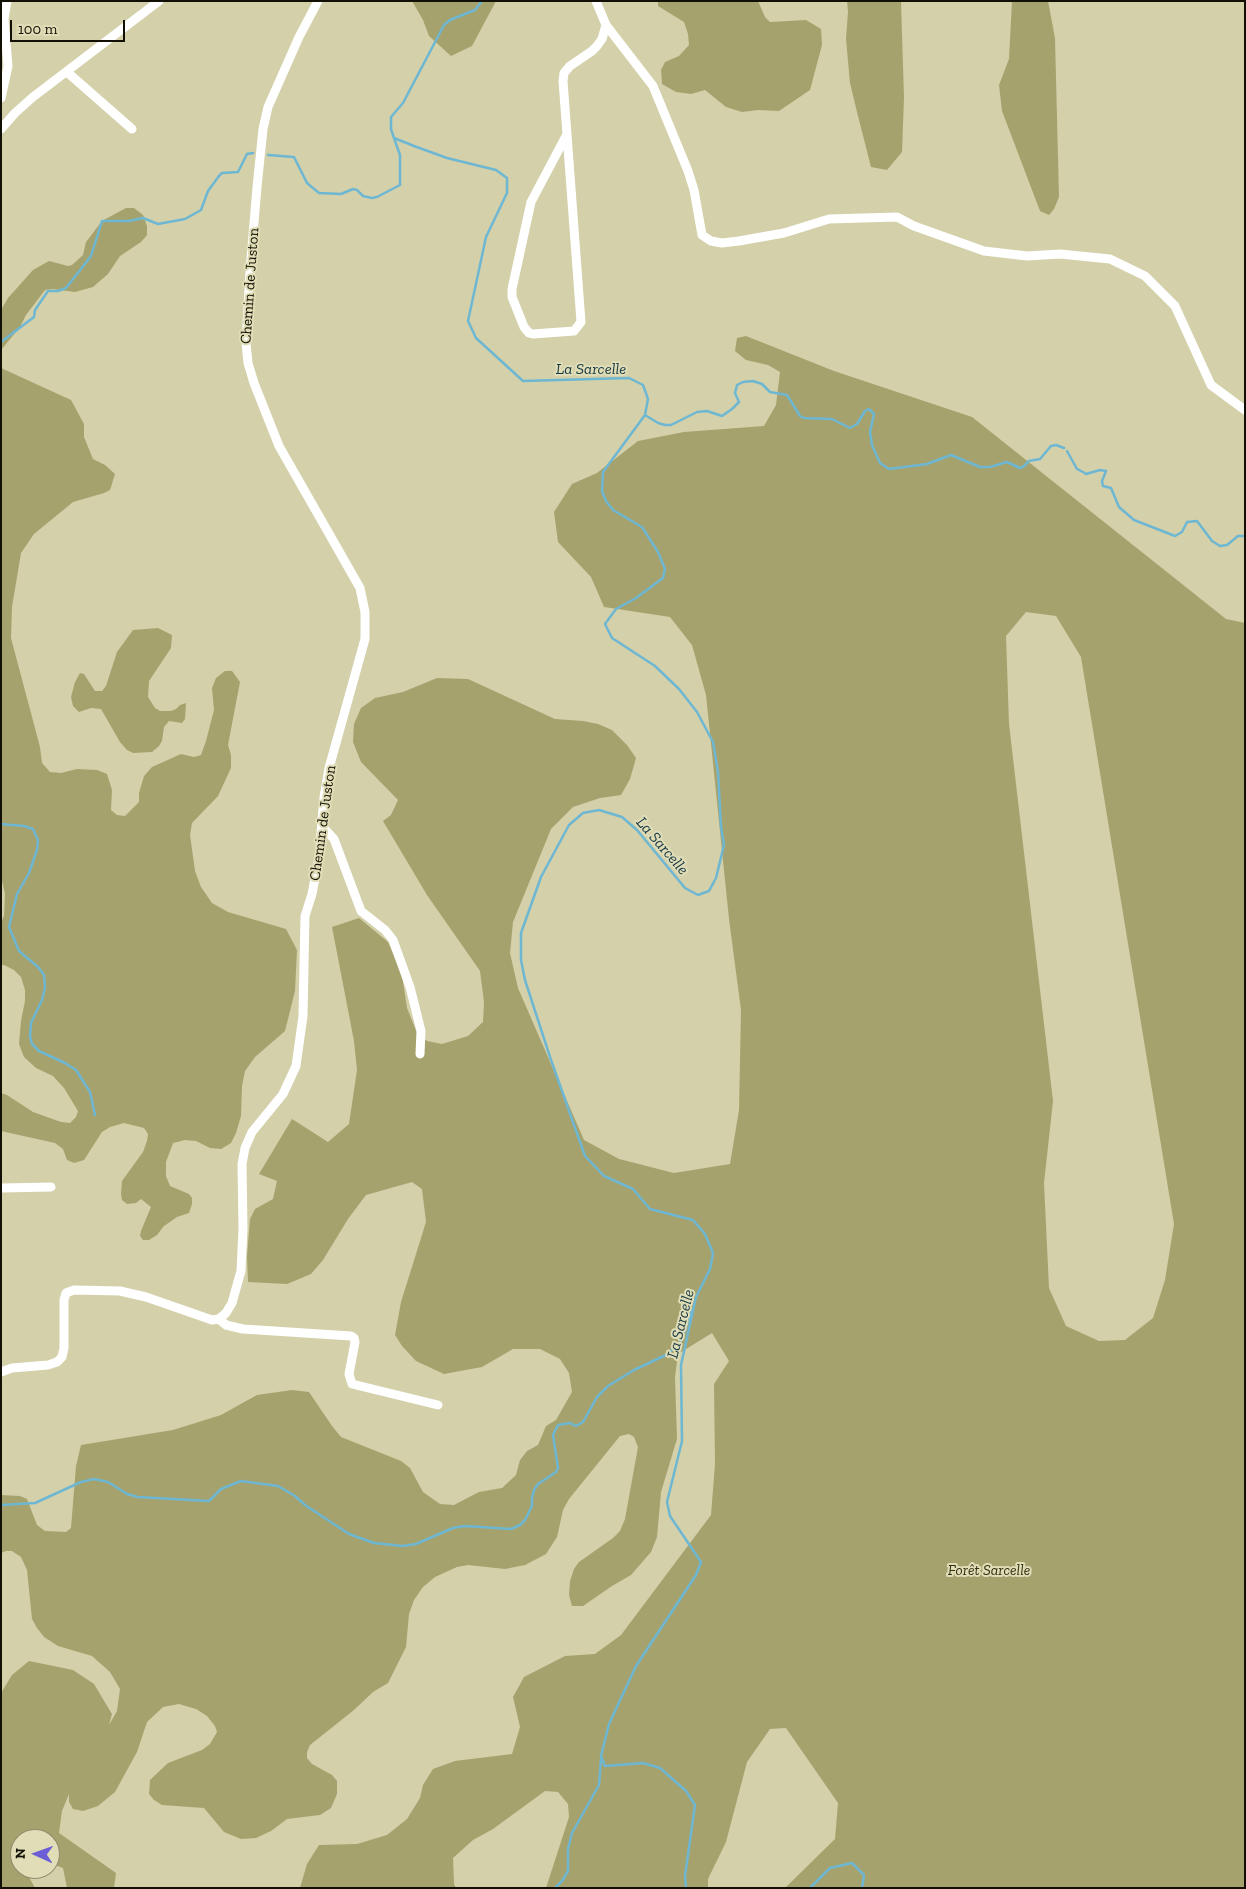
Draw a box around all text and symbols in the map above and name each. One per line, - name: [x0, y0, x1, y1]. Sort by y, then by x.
- scale bar: [12, 10, 128, 42]
- text: 100 m: [18, 20, 57, 38]
- street label: Chemin de Juston: [237, 227, 263, 345]
- water label: La Sarcelle: [556, 359, 626, 379]
- street label: Chemin de Juston: [306, 764, 340, 882]
- water label: La Sarcelle: [632, 813, 692, 879]
- water label: La Sarcelle: [663, 1287, 699, 1361]
- park label: Forêt Sarcelle: [948, 1562, 1030, 1580]
- north arrow: [10, 1829, 60, 1879]
- text: N: [12, 1848, 29, 1859]

